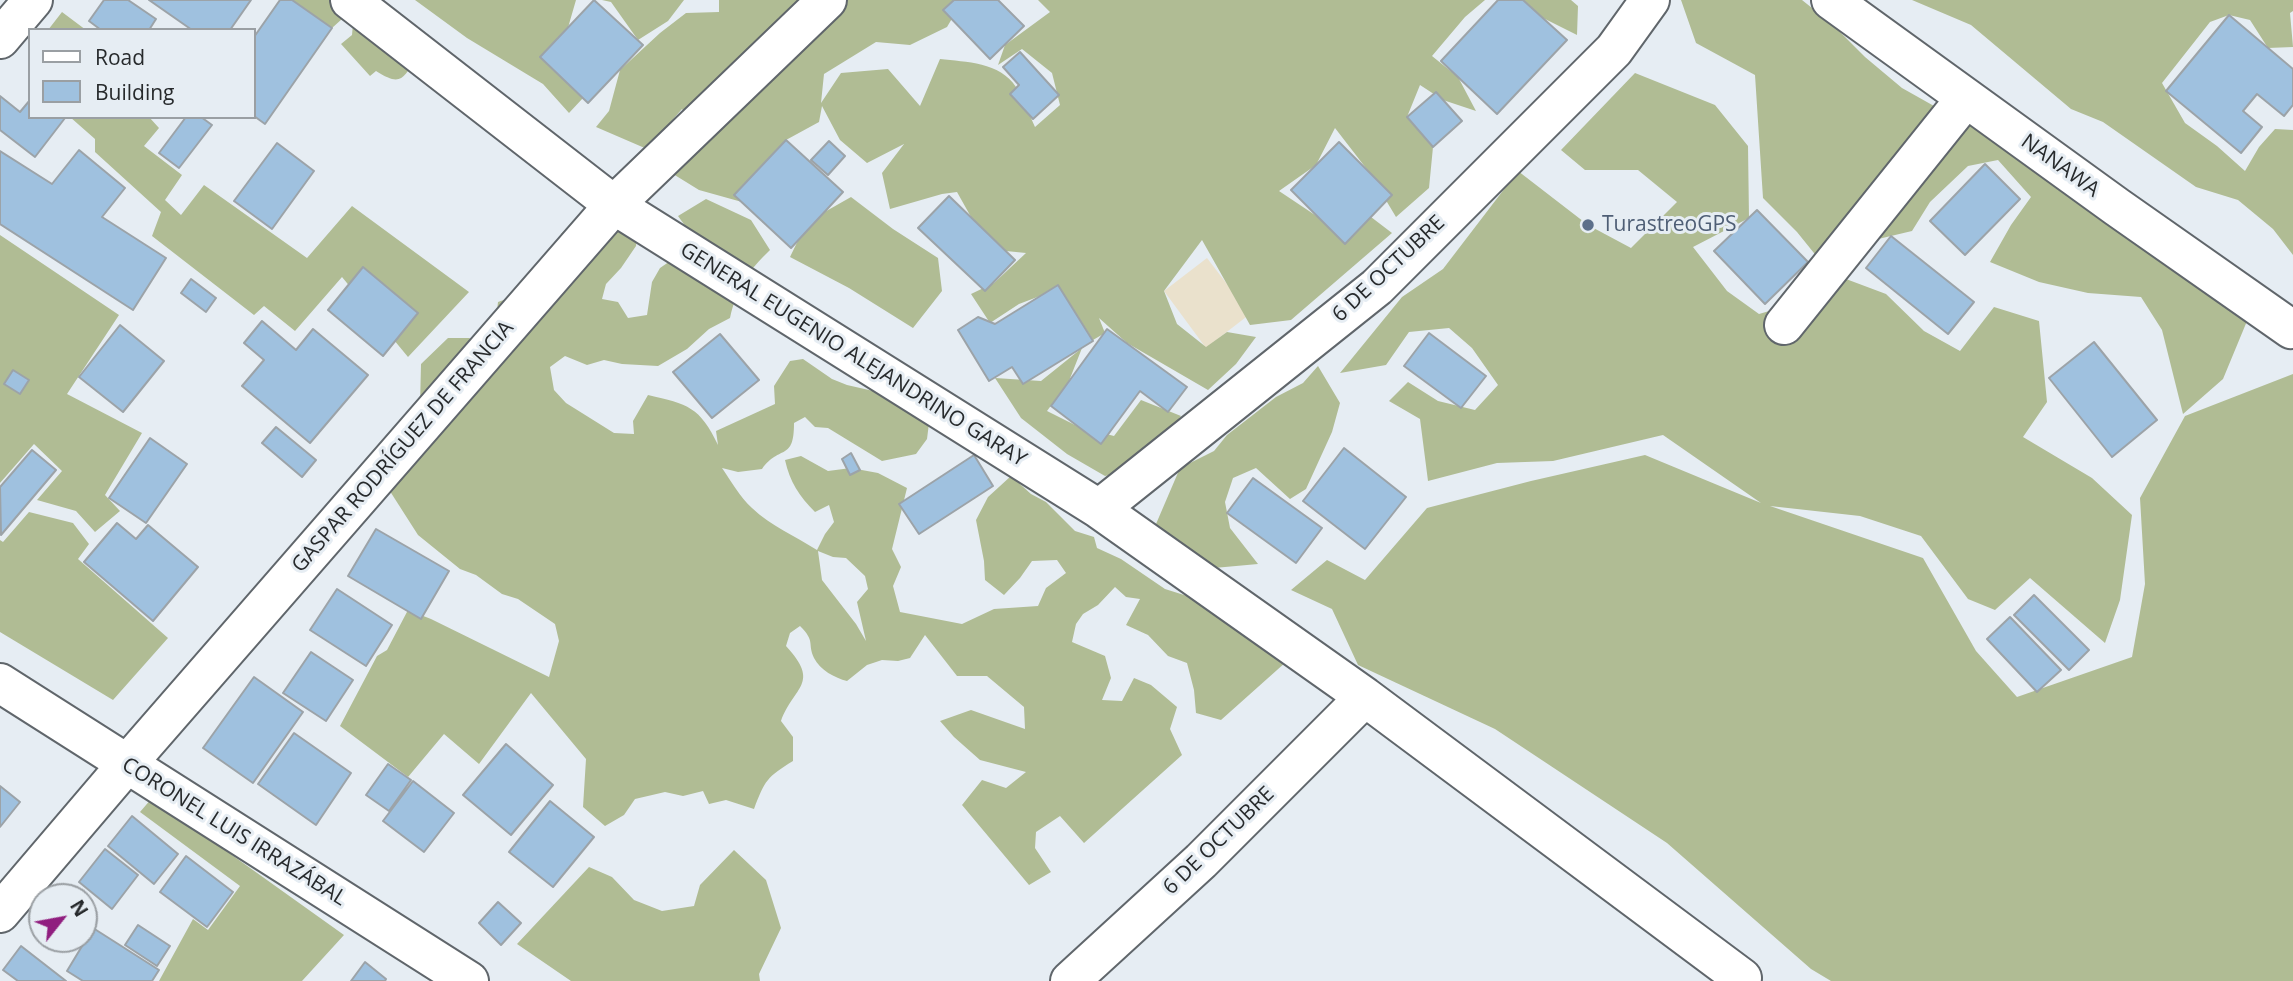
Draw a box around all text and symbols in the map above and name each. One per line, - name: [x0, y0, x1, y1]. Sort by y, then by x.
- legend: [28, 28, 256, 119]
- text: Road: [95, 43, 145, 71]
- text: Building: [95, 78, 174, 106]
- street label: NANAWA: [2016, 129, 2104, 203]
- street label: 6 DE OCTUBRE: [1328, 211, 1450, 327]
- place label: TurastreoGPS: [1602, 212, 1737, 238]
- marker: TurastreoGPS: [1580, 217, 1596, 233]
- street label: GENERAL EUGENIO ALEJANDRINO GARAY: [675, 237, 1031, 473]
- street label: GASPAR RODRÍGUEZ DE FRANCIA: [287, 316, 519, 578]
- street label: CORONEL LUIS IRRAZÁBAL: [117, 752, 351, 912]
- street label: 6 DE OCTUBRE: [1158, 782, 1280, 900]
- north arrow: [28, 883, 98, 953]
- text: N: [64, 895, 94, 922]

